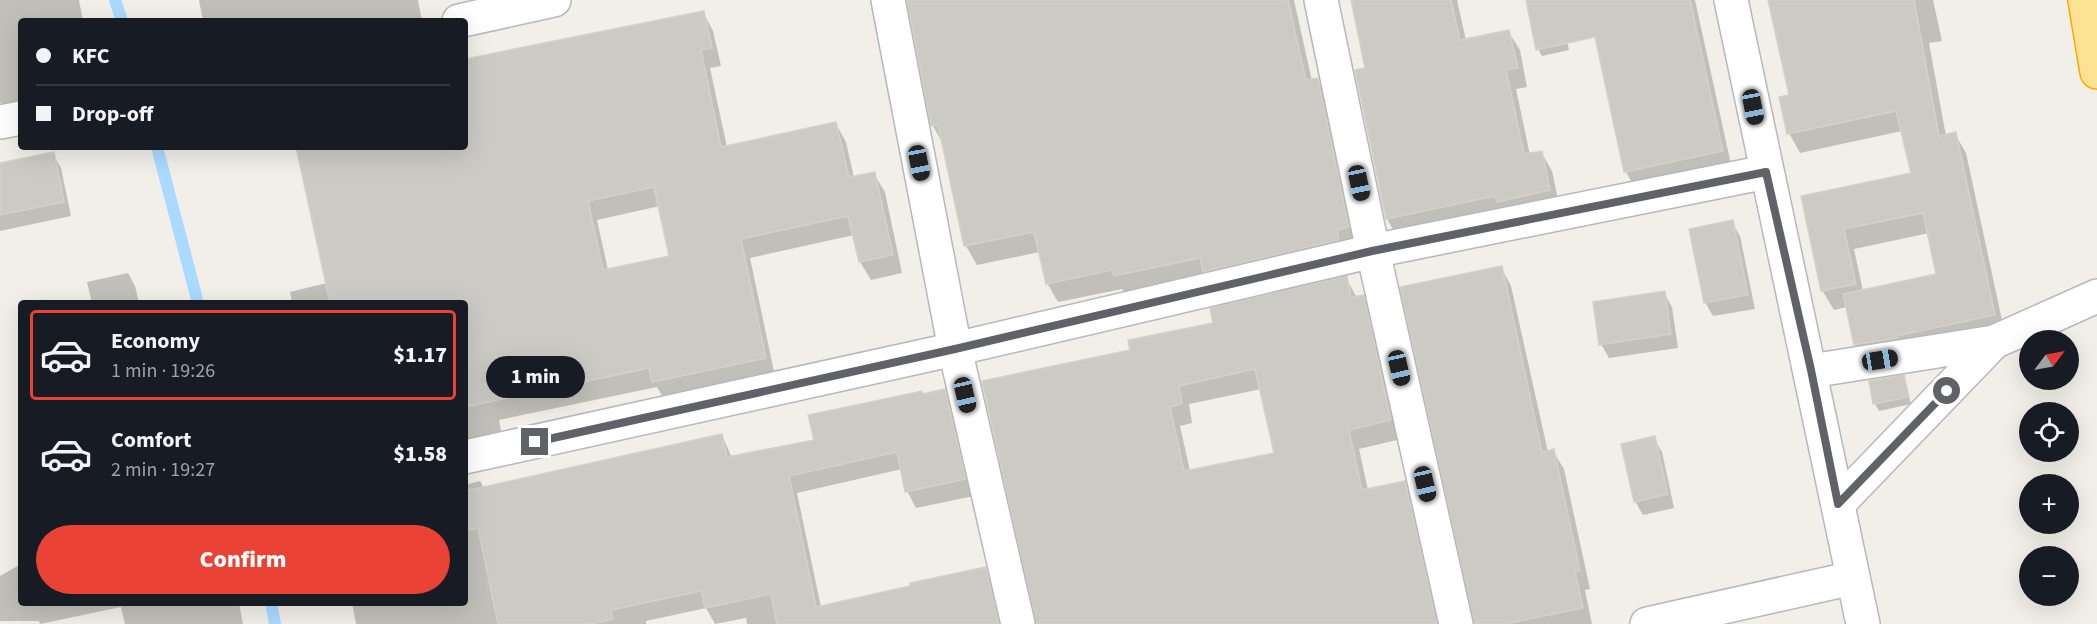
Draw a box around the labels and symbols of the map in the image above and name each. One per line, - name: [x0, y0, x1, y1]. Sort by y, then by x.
- car: [1741, 88, 1765, 126]
- car: [907, 144, 931, 182]
- car: [1346, 164, 1372, 202]
- north arrow: [2019, 330, 2079, 390]
- car: [1386, 348, 1412, 388]
- car: [1861, 348, 1899, 372]
- callout: 1 min: [486, 355, 584, 397]
- car: [952, 375, 978, 415]
- route start: [1933, 377, 1960, 404]
- route end: [521, 428, 548, 455]
- car: [1412, 464, 1438, 504]

